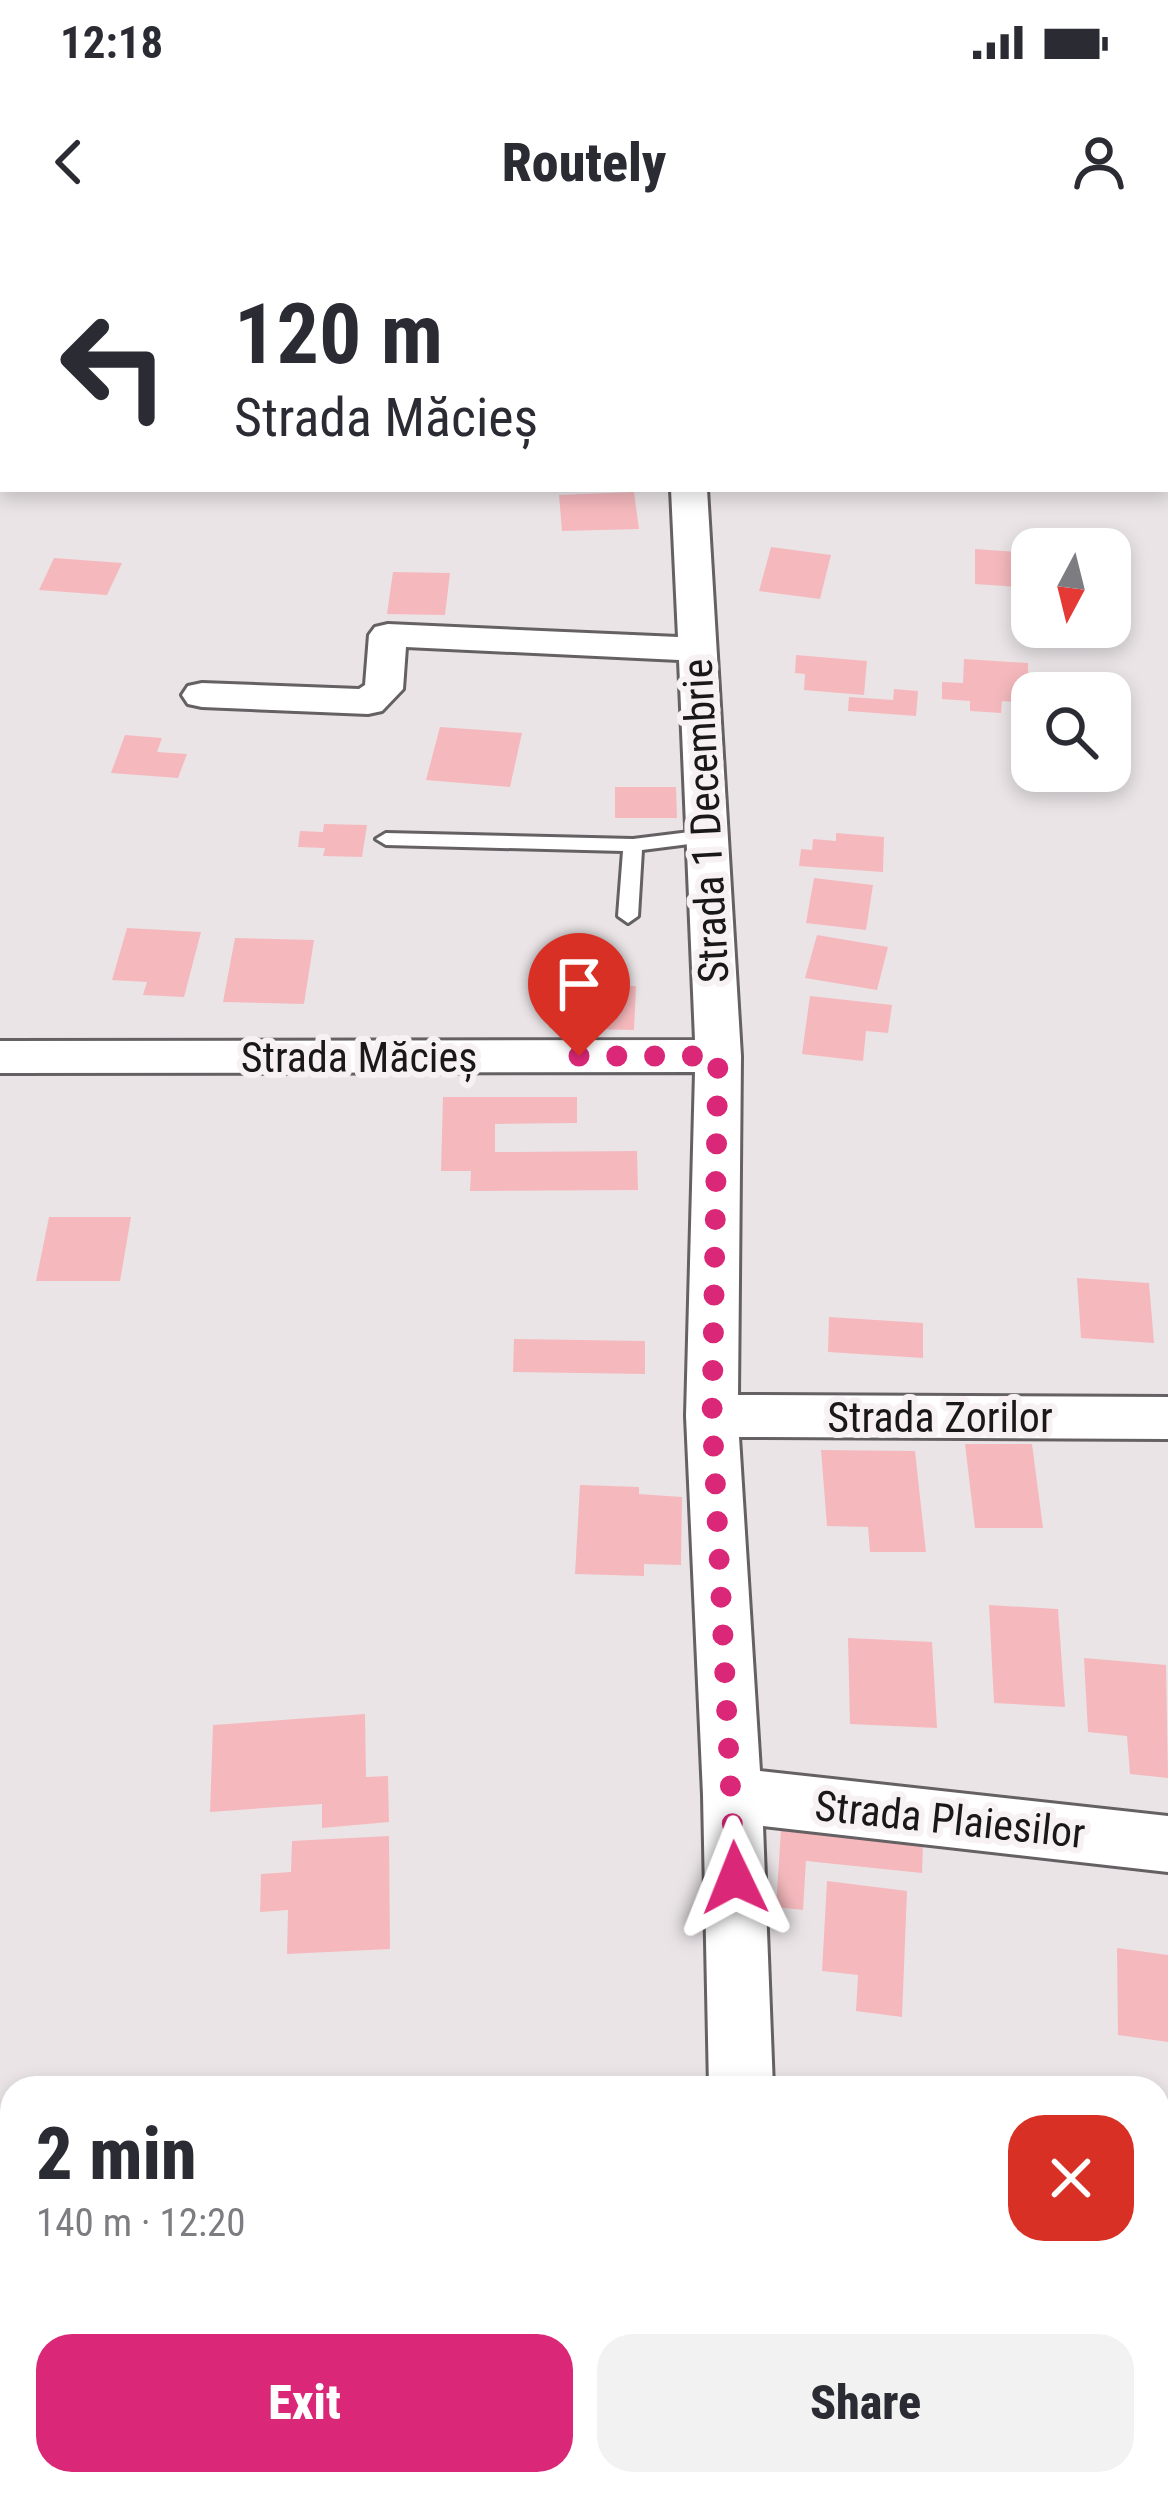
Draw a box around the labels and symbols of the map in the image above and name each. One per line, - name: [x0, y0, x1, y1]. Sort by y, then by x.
- north arrow: [1011, 528, 1131, 648]
- street label: Strada 1 Decembrie: [673, 658, 738, 984]
- pin: [528, 933, 630, 1056]
- street label: Strada Măcieș: [241, 1033, 477, 1083]
- street label: Strada Zorilor: [827, 1393, 1053, 1442]
- street label: Strada Plaiesilor: [812, 1781, 1088, 1858]
- position arrow: [672, 1815, 798, 1941]

